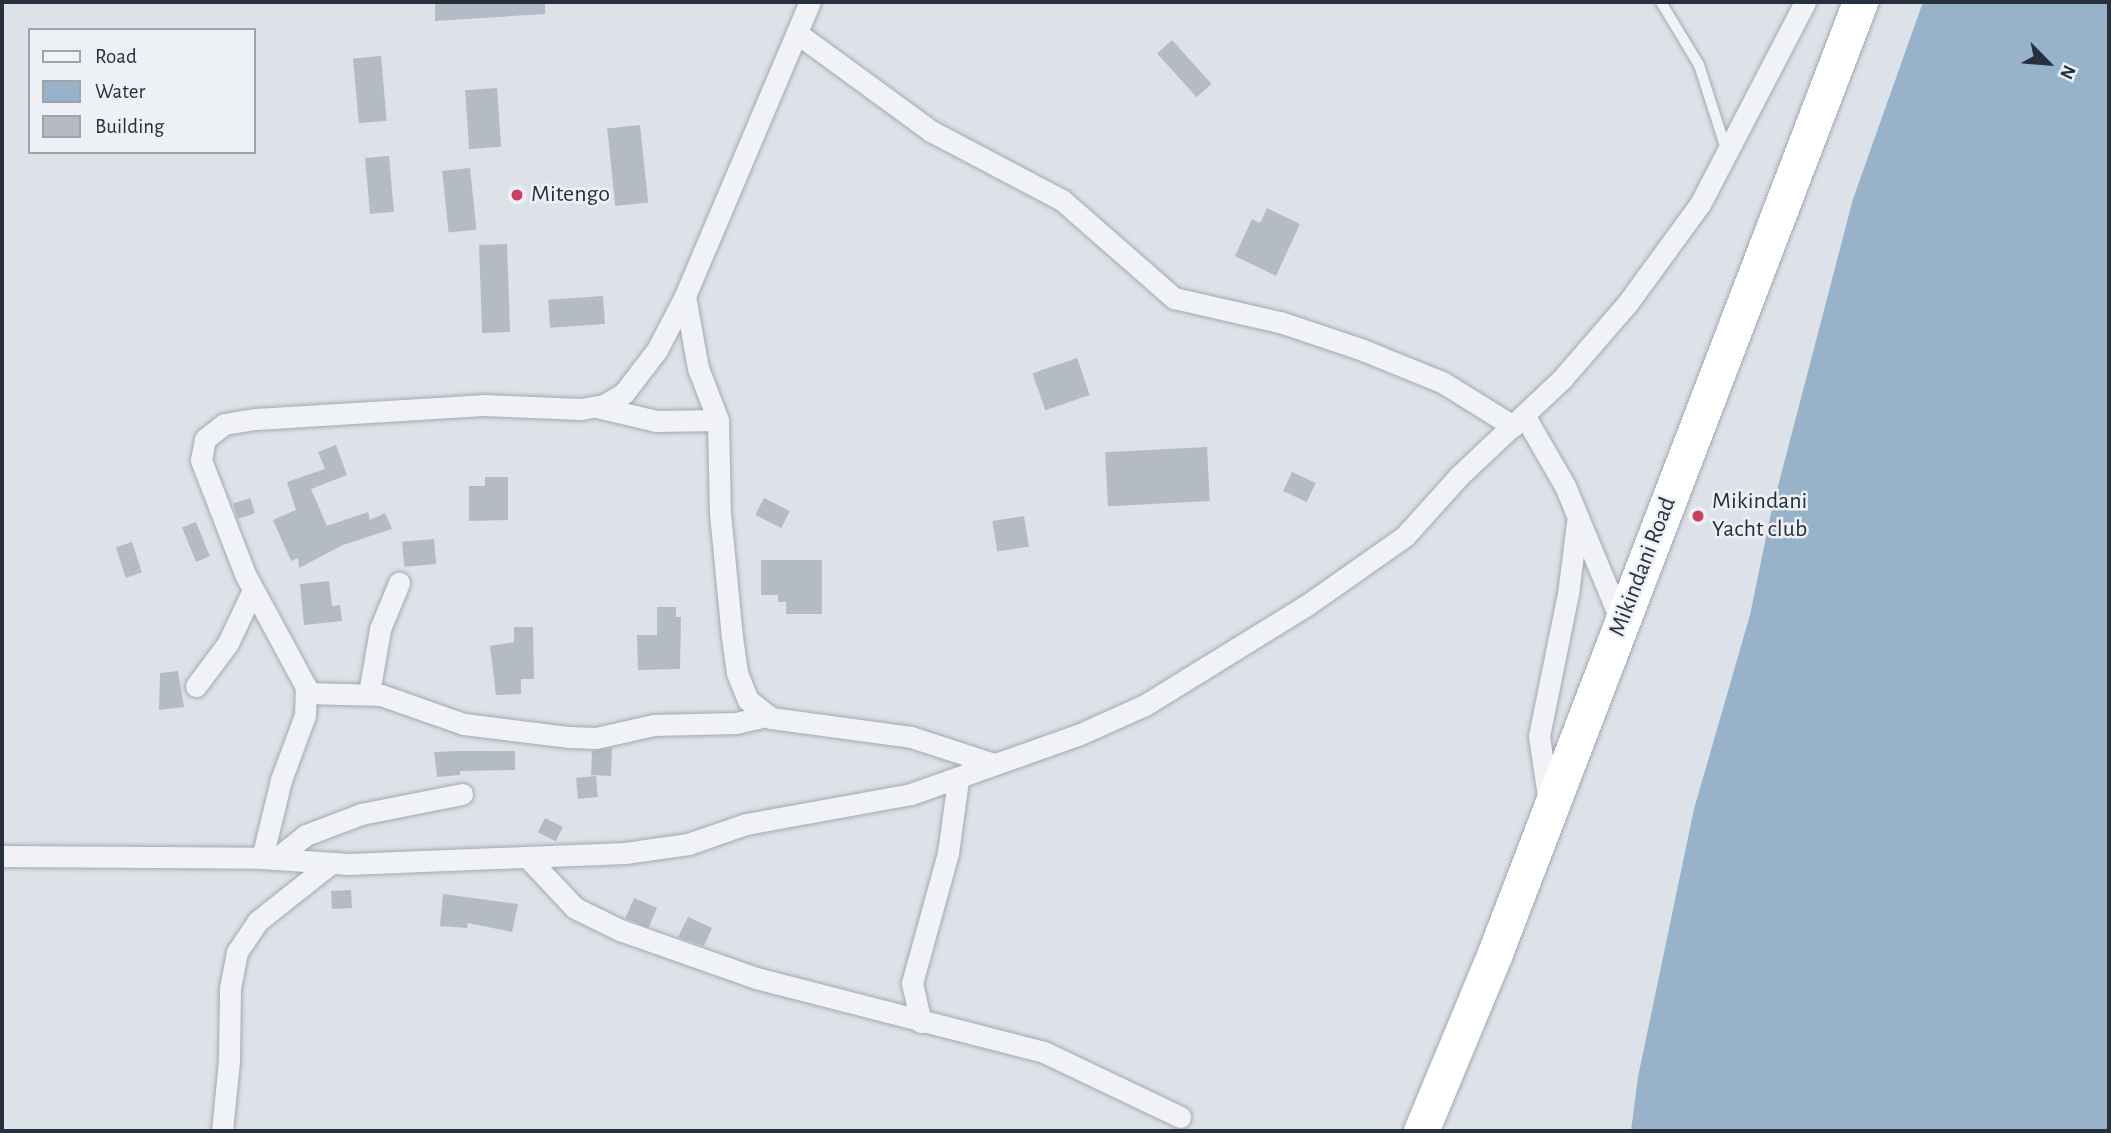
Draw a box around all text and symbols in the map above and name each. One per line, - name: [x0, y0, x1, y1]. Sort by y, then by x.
- legend: [28, 28, 256, 154]
- north arrow: [2013, 28, 2083, 98]
- text: Road: [95, 46, 137, 67]
- text: N: [2056, 62, 2079, 82]
- text: Water: [95, 81, 145, 102]
- text: Building: [95, 116, 164, 137]
- place label: Mitengo: [531, 181, 610, 209]
- marker: Mitengo: [509, 187, 525, 203]
- place label: Mikindani Yacht club: [1712, 488, 1807, 544]
- street label: Mikindani Road: [1603, 493, 1683, 641]
- marker: Mikindani Yacht club: [1690, 508, 1706, 524]

